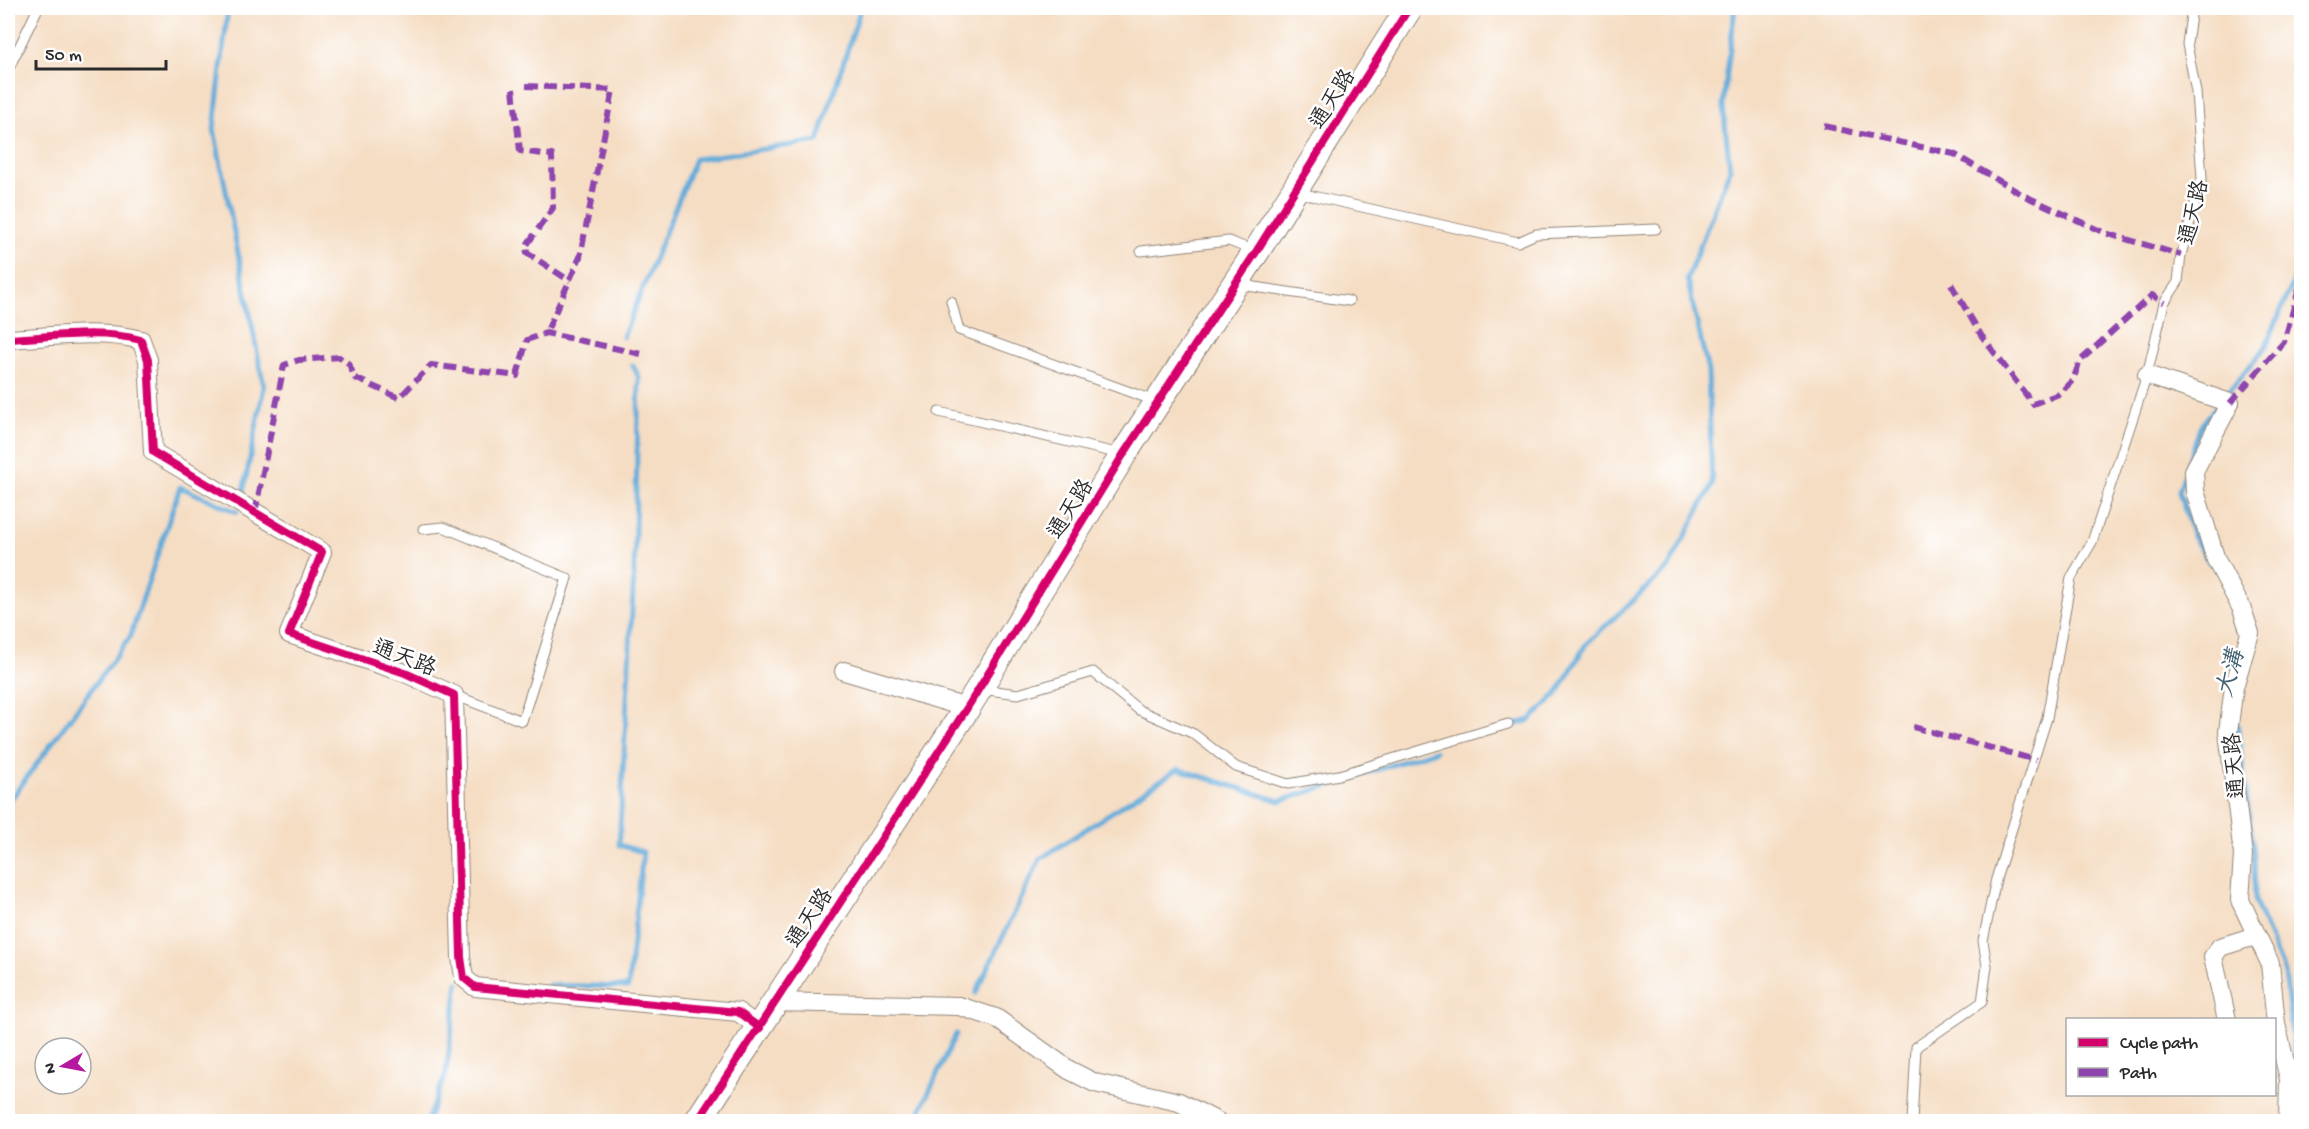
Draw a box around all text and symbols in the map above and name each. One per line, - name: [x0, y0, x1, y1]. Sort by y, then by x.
- scale bar: [36, 33, 166, 71]
- text: 50 m: [45, 46, 82, 67]
- street label: 通天路: [1304, 64, 1363, 135]
- street label: 通天路: [2174, 177, 2216, 248]
- street label: 通天路: [1042, 474, 1101, 545]
- street label: 通天路: [368, 634, 440, 684]
- water label: 大溝: [2211, 645, 2253, 701]
- street label: 通天路: [2219, 732, 2253, 800]
- street label: 通天路: [781, 883, 840, 954]
- legend: [2066, 1018, 2276, 1096]
- text: Cycle path: [2120, 1034, 2198, 1055]
- north arrow: [33, 1036, 93, 1096]
- text: N: [41, 1061, 62, 1075]
- text: Path: [2119, 1064, 2157, 1085]

